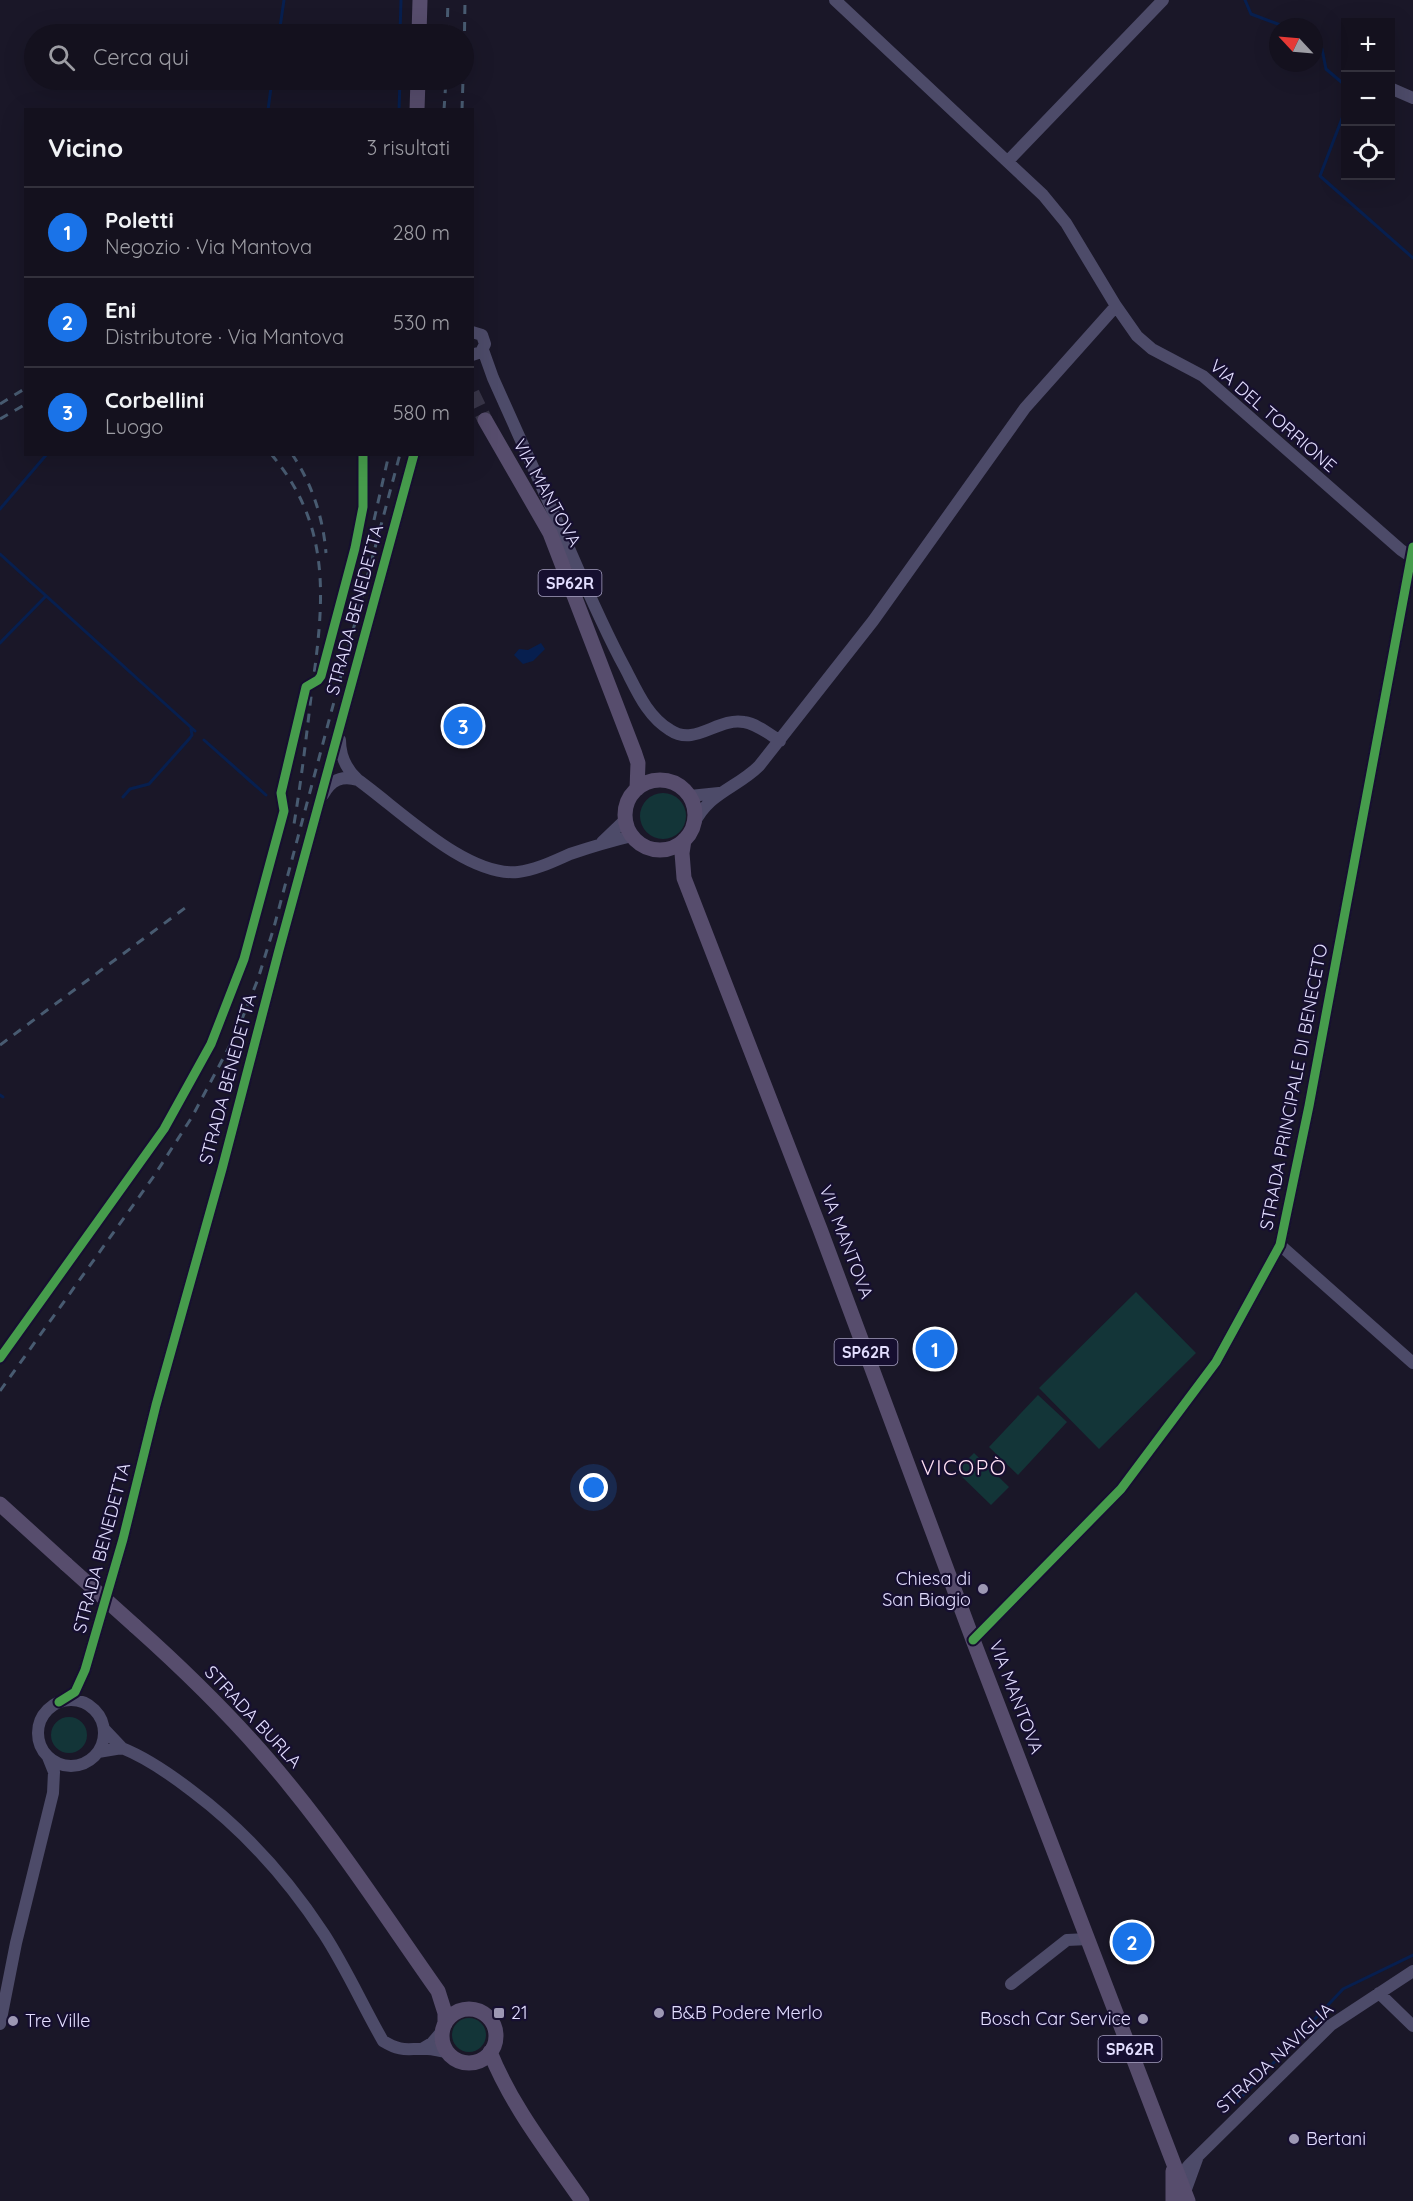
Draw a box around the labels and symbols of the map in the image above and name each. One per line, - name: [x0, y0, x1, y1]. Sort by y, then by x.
- north arrow: [1269, 18, 1323, 72]
- street label: VIA DEL TORRIONE: [1205, 354, 1342, 477]
- street label: VIA MANTOVA: [508, 435, 587, 551]
- street label: STRADA BENEDETTA: [321, 522, 388, 698]
- road number: SP62R: [538, 570, 602, 596]
- pin: 3: [444, 704, 482, 748]
- street label: STRADA PRINCIPALE DI BENECETO: [1254, 942, 1333, 1232]
- street label: STRADA BENEDETTA: [194, 991, 261, 1167]
- street label: VIA MANTOVA: [814, 1182, 879, 1302]
- pin: 1: [916, 1326, 954, 1372]
- road number: SP62R: [834, 1339, 898, 1365]
- district label: VICOPÒ: [921, 1454, 1007, 1480]
- street label: STRADA BENEDETTA: [68, 1460, 135, 1636]
- your location: [579, 1473, 608, 1502]
- place label: Chiesa di San Biagio: [882, 1567, 971, 1611]
- marker: Chiesa di San Biagio: [976, 1582, 990, 1596]
- street label: VIA MANTOVA: [984, 1637, 1049, 1757]
- street label: STRADA BURLA: [200, 1661, 307, 1773]
- pin: 2: [1112, 1920, 1152, 1964]
- street label: STRADA NAVIGLIA: [1211, 1997, 1338, 2118]
- place label: 21: [511, 2001, 528, 2024]
- place label: B&B Podere Merlo: [671, 2001, 823, 2024]
- marker: 21: [492, 2006, 506, 2020]
- marker: B&B Podere Merlo: [652, 2006, 666, 2020]
- place label: Bosch Car Service: [980, 2007, 1131, 2030]
- place label: Tre Ville: [25, 2009, 91, 2032]
- marker: Bosch Car Service: [1136, 2012, 1150, 2026]
- marker: Tre Ville: [6, 2014, 20, 2028]
- road number: SP62R: [1098, 2036, 1162, 2062]
- place label: Bertani: [1306, 2127, 1366, 2150]
- marker: Bertani: [1287, 2132, 1301, 2146]

